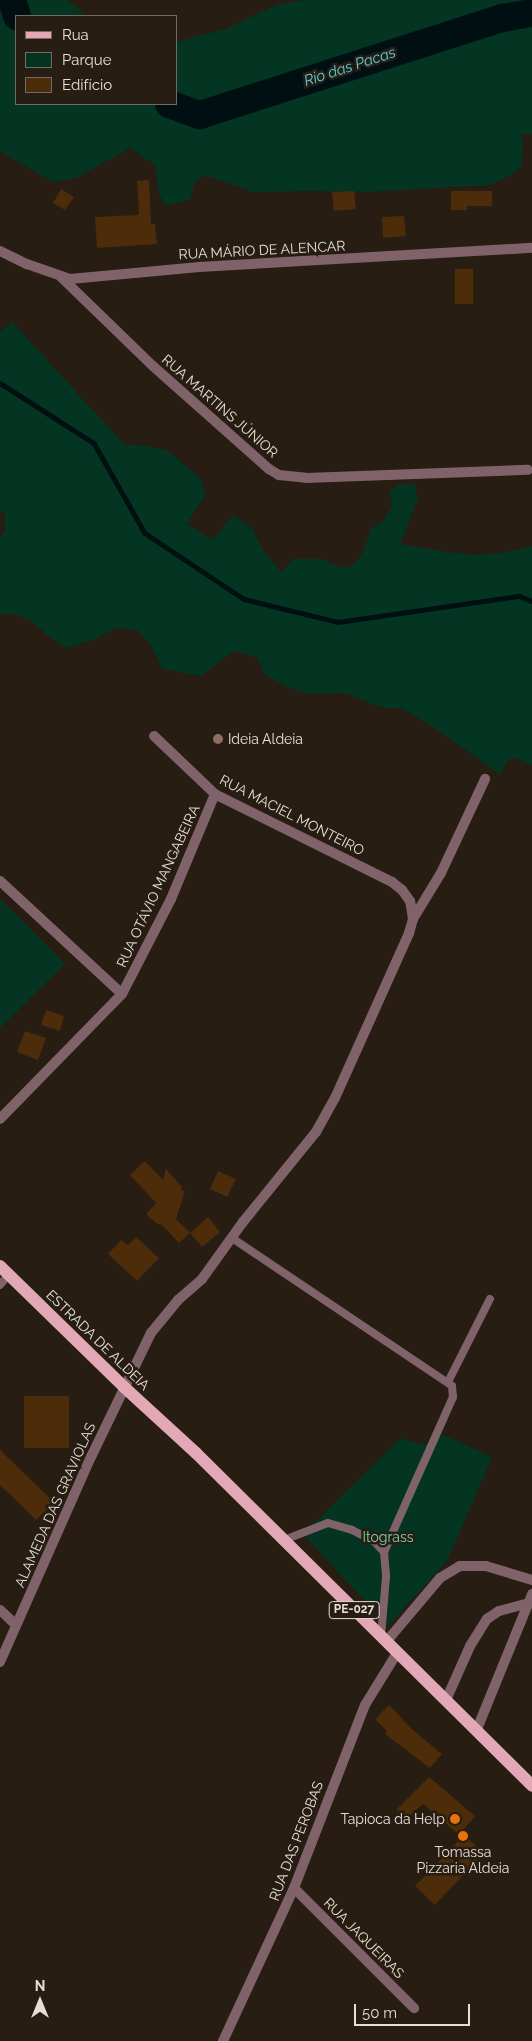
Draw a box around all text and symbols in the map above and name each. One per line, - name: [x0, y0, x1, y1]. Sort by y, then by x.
- legend: [15, 15, 178, 105]
- text: Rua: [62, 26, 89, 44]
- water label: Rio das Pacas: [302, 44, 398, 90]
- text: Parque: [62, 51, 111, 69]
- text: Edifício: [62, 76, 112, 94]
- street label: RUA MÁRIO DE ALENCAR: [178, 237, 346, 263]
- street label: RUA MARTINS JÚNIOR: [158, 351, 282, 461]
- place label: Ideia Aldeia: [228, 731, 303, 747]
- marker: Ideia Aldeia: [212, 733, 224, 745]
- street label: RUA MACIEL MONTEIRO: [217, 771, 367, 859]
- street label: RUA OTÁVIO MANGABEIRA: [113, 802, 203, 970]
- street label: ESTRADA DE ALDEIA: [43, 1286, 153, 1394]
- street label: ALAMEDA DAS GRAVIOLAS: [11, 1420, 99, 1590]
- park label: Itograss: [363, 1529, 413, 1545]
- road number: PE-027: [328, 1600, 380, 1620]
- street label: RUA DAS PEROBAS: [265, 1779, 327, 1903]
- place label: Tapioca da Help: [341, 1811, 445, 1827]
- marker: Tapioca da Help: [449, 1813, 461, 1825]
- marker: Tomassa Pizzaria Aldeia: [457, 1830, 469, 1842]
- place label: Tomassa Pizzaria Aldeia: [416, 1844, 510, 1876]
- street label: RUA JAQUEIRAS: [320, 1894, 408, 1982]
- north arrow: [15, 1976, 65, 2026]
- text: N: [35, 1978, 45, 1994]
- scale bar: [357, 1994, 473, 2026]
- text: 50 m: [362, 2004, 397, 2022]

